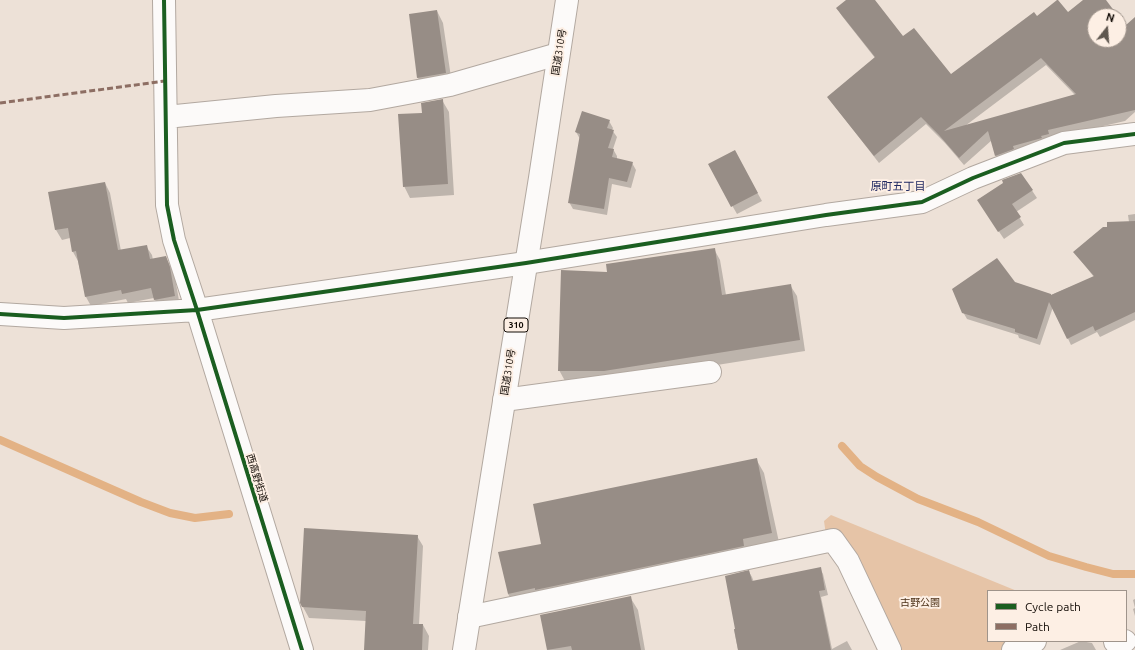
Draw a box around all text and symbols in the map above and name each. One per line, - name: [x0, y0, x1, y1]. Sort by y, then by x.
- north arrow: [1087, 8, 1127, 48]
- text: N: [1105, 11, 1116, 24]
- street label: 国道310号: [549, 28, 569, 76]
- district label: 原町五丁目: [871, 179, 925, 193]
- road number: 310: [504, 318, 528, 332]
- street label: 国道310号: [498, 348, 518, 396]
- street label: 西高野街道: [244, 452, 270, 504]
- legend: [987, 590, 1127, 642]
- park label: 古野公園: [900, 597, 940, 609]
- text: Cycle path: [1025, 600, 1081, 613]
- text: Path: [1025, 620, 1050, 633]

